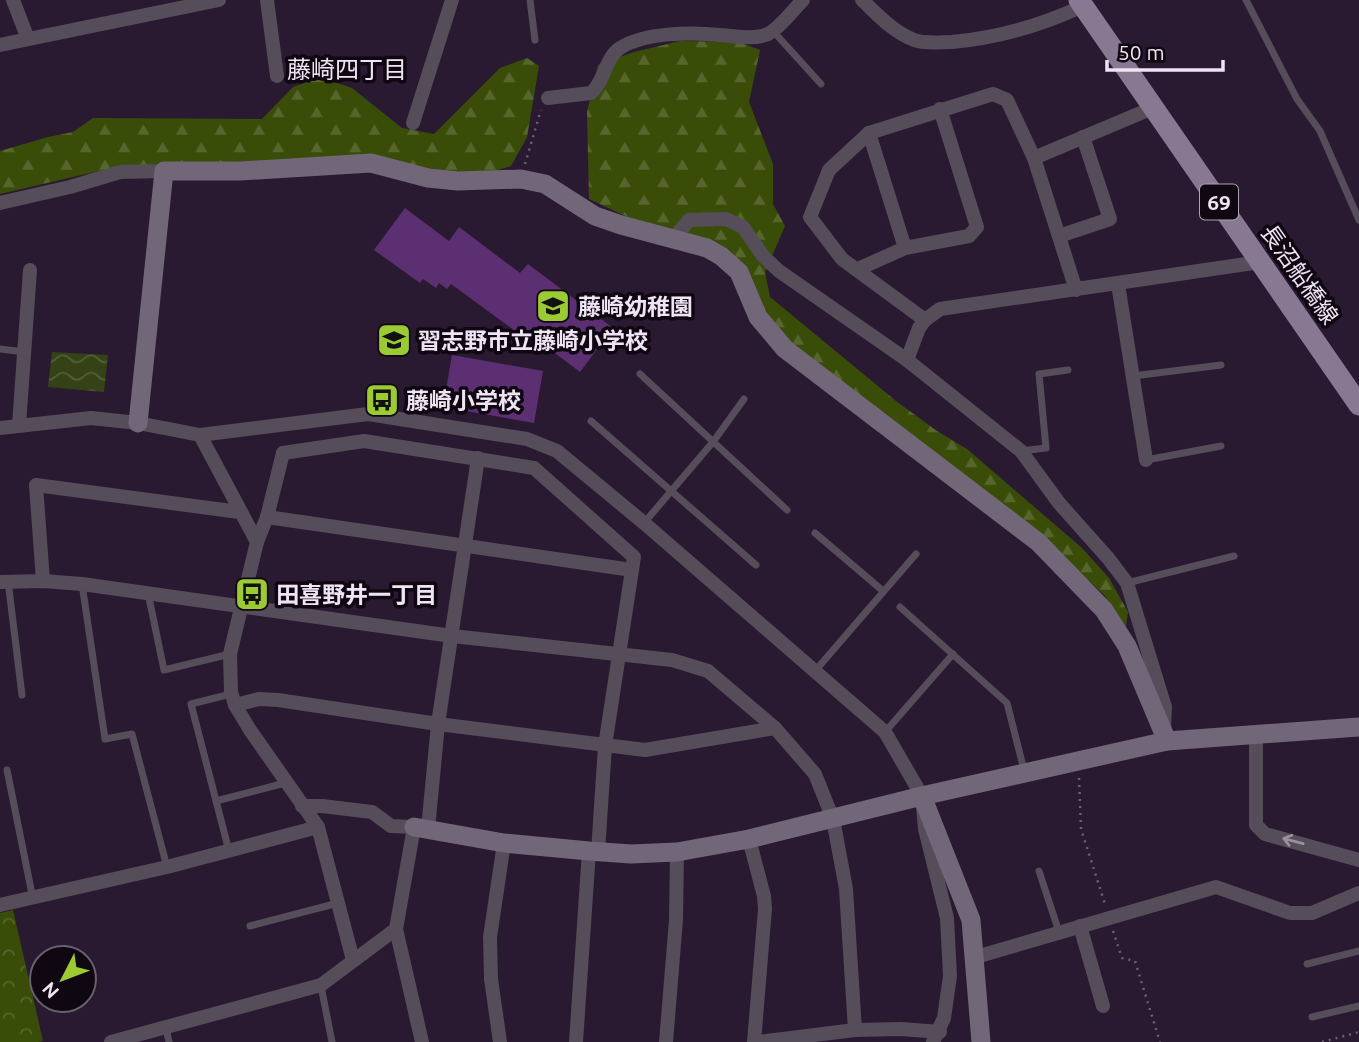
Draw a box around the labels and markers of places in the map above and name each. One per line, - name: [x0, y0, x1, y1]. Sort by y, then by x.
- school or university icon: 藤崎幼稚園: [534, 287, 572, 325]
- place label: 藤崎幼稚園: [578, 294, 693, 319]
- school or university icon: 習志野市立藤崎小学校: [375, 321, 413, 359]
- place label: 習志野市立藤崎小学校: [418, 328, 648, 353]
- bus stop icon: 藤崎小学校: [363, 381, 401, 419]
- place label: 藤崎小学校: [406, 388, 521, 413]
- bus stop icon: 田喜野井一丁目: [233, 575, 271, 613]
- place label: 田喜野井一丁目: [276, 582, 437, 607]

